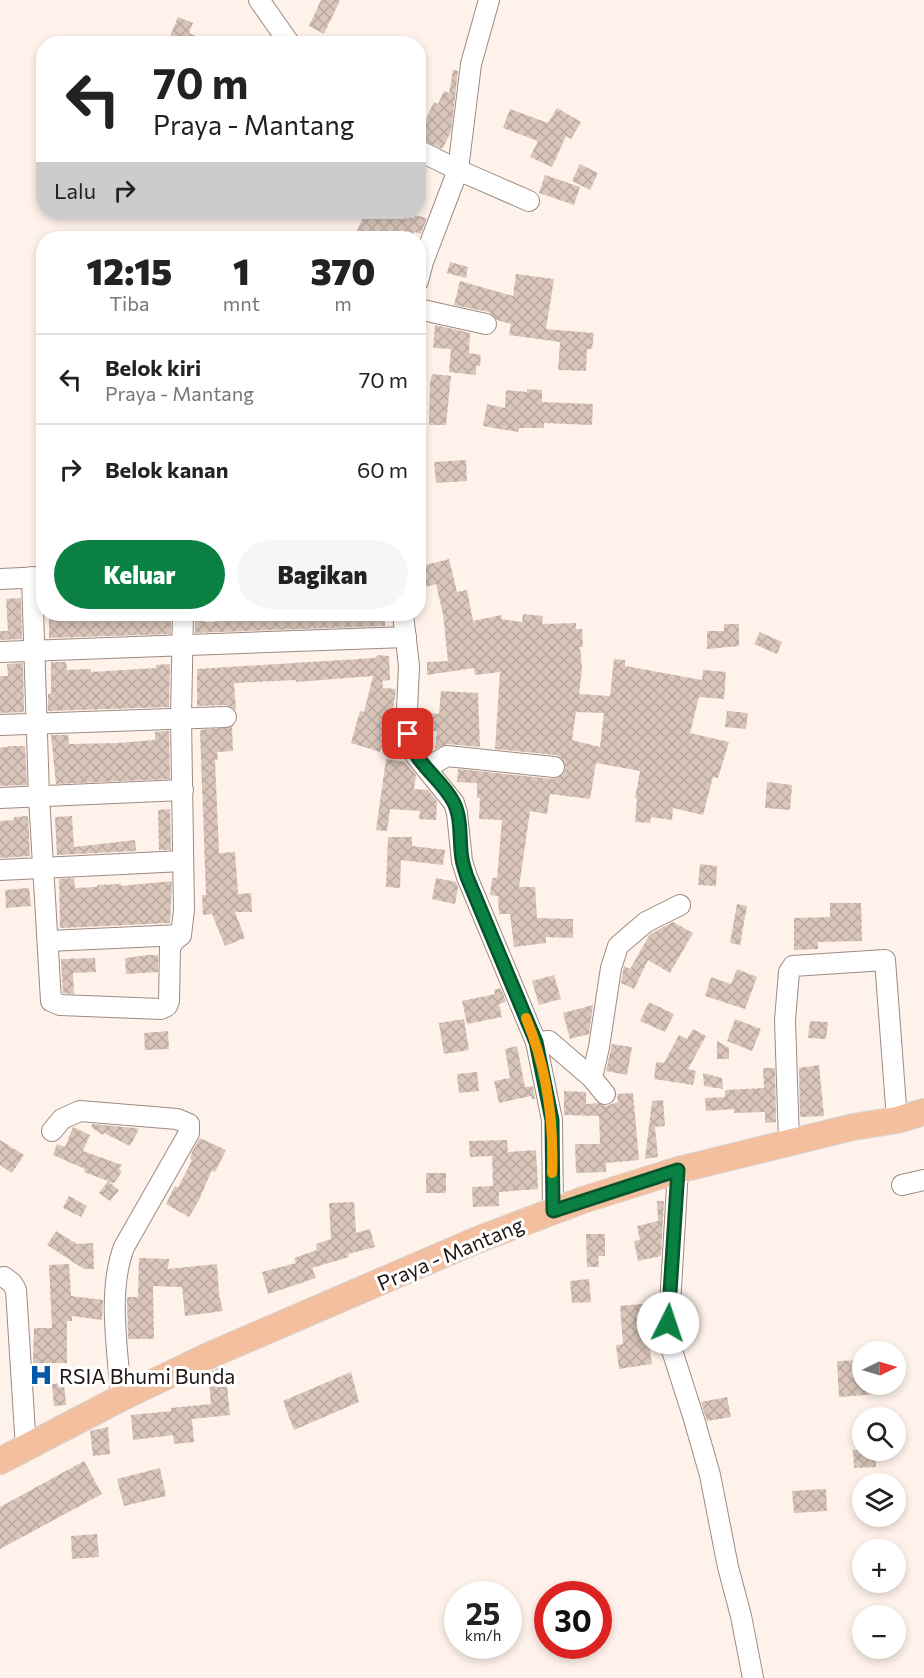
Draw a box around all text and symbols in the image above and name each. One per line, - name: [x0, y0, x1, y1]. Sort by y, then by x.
- text: 70 m: [153, 56, 248, 108]
- icon: left: [54, 60, 132, 138]
- text: Praya - Mantang: [153, 108, 354, 141]
- icon: right: [108, 174, 141, 207]
- text: Lalu: [54, 177, 96, 204]
- text: 12:15: [87, 248, 172, 292]
- text: 1: [233, 248, 250, 292]
- text: 370: [311, 248, 375, 292]
- text: Tiba: [109, 291, 150, 315]
- text: mnt: [223, 291, 260, 315]
- text: m: [334, 291, 352, 315]
- text: Belok kiri: [105, 354, 201, 381]
- icon: left: [54, 363, 87, 396]
- text: 70 m: [359, 366, 408, 393]
- text: Praya - Mantang: [105, 381, 254, 405]
- icon: right: [54, 453, 87, 486]
- text: Belok kanan: [105, 456, 228, 483]
- text: 60 m: [357, 456, 408, 483]
- button: Keluar: [54, 540, 225, 609]
- button: Bagikan: [237, 540, 408, 609]
- pin: [382, 708, 433, 759]
- icon: arrive: [391, 717, 424, 750]
- street label: Praya - Mantang: [373, 1211, 527, 1295]
- position arrow: [636, 1291, 700, 1355]
- north arrow: [852, 1341, 906, 1395]
- map controls: [852, 1341, 906, 1659]
- hospital icon: RSIA Bhumi Bunda: [28, 1362, 54, 1388]
- place label: RSIA Bhumi Bunda: [59, 1363, 235, 1388]
- button: search: [852, 1407, 906, 1461]
- button: layers: [852, 1473, 906, 1527]
- button: +: [852, 1539, 906, 1593]
- speed limit sign: 30: [534, 1581, 612, 1659]
- text: 25: [466, 1594, 500, 1631]
- button: −: [852, 1605, 906, 1659]
- text: km/h: [465, 1626, 501, 1644]

